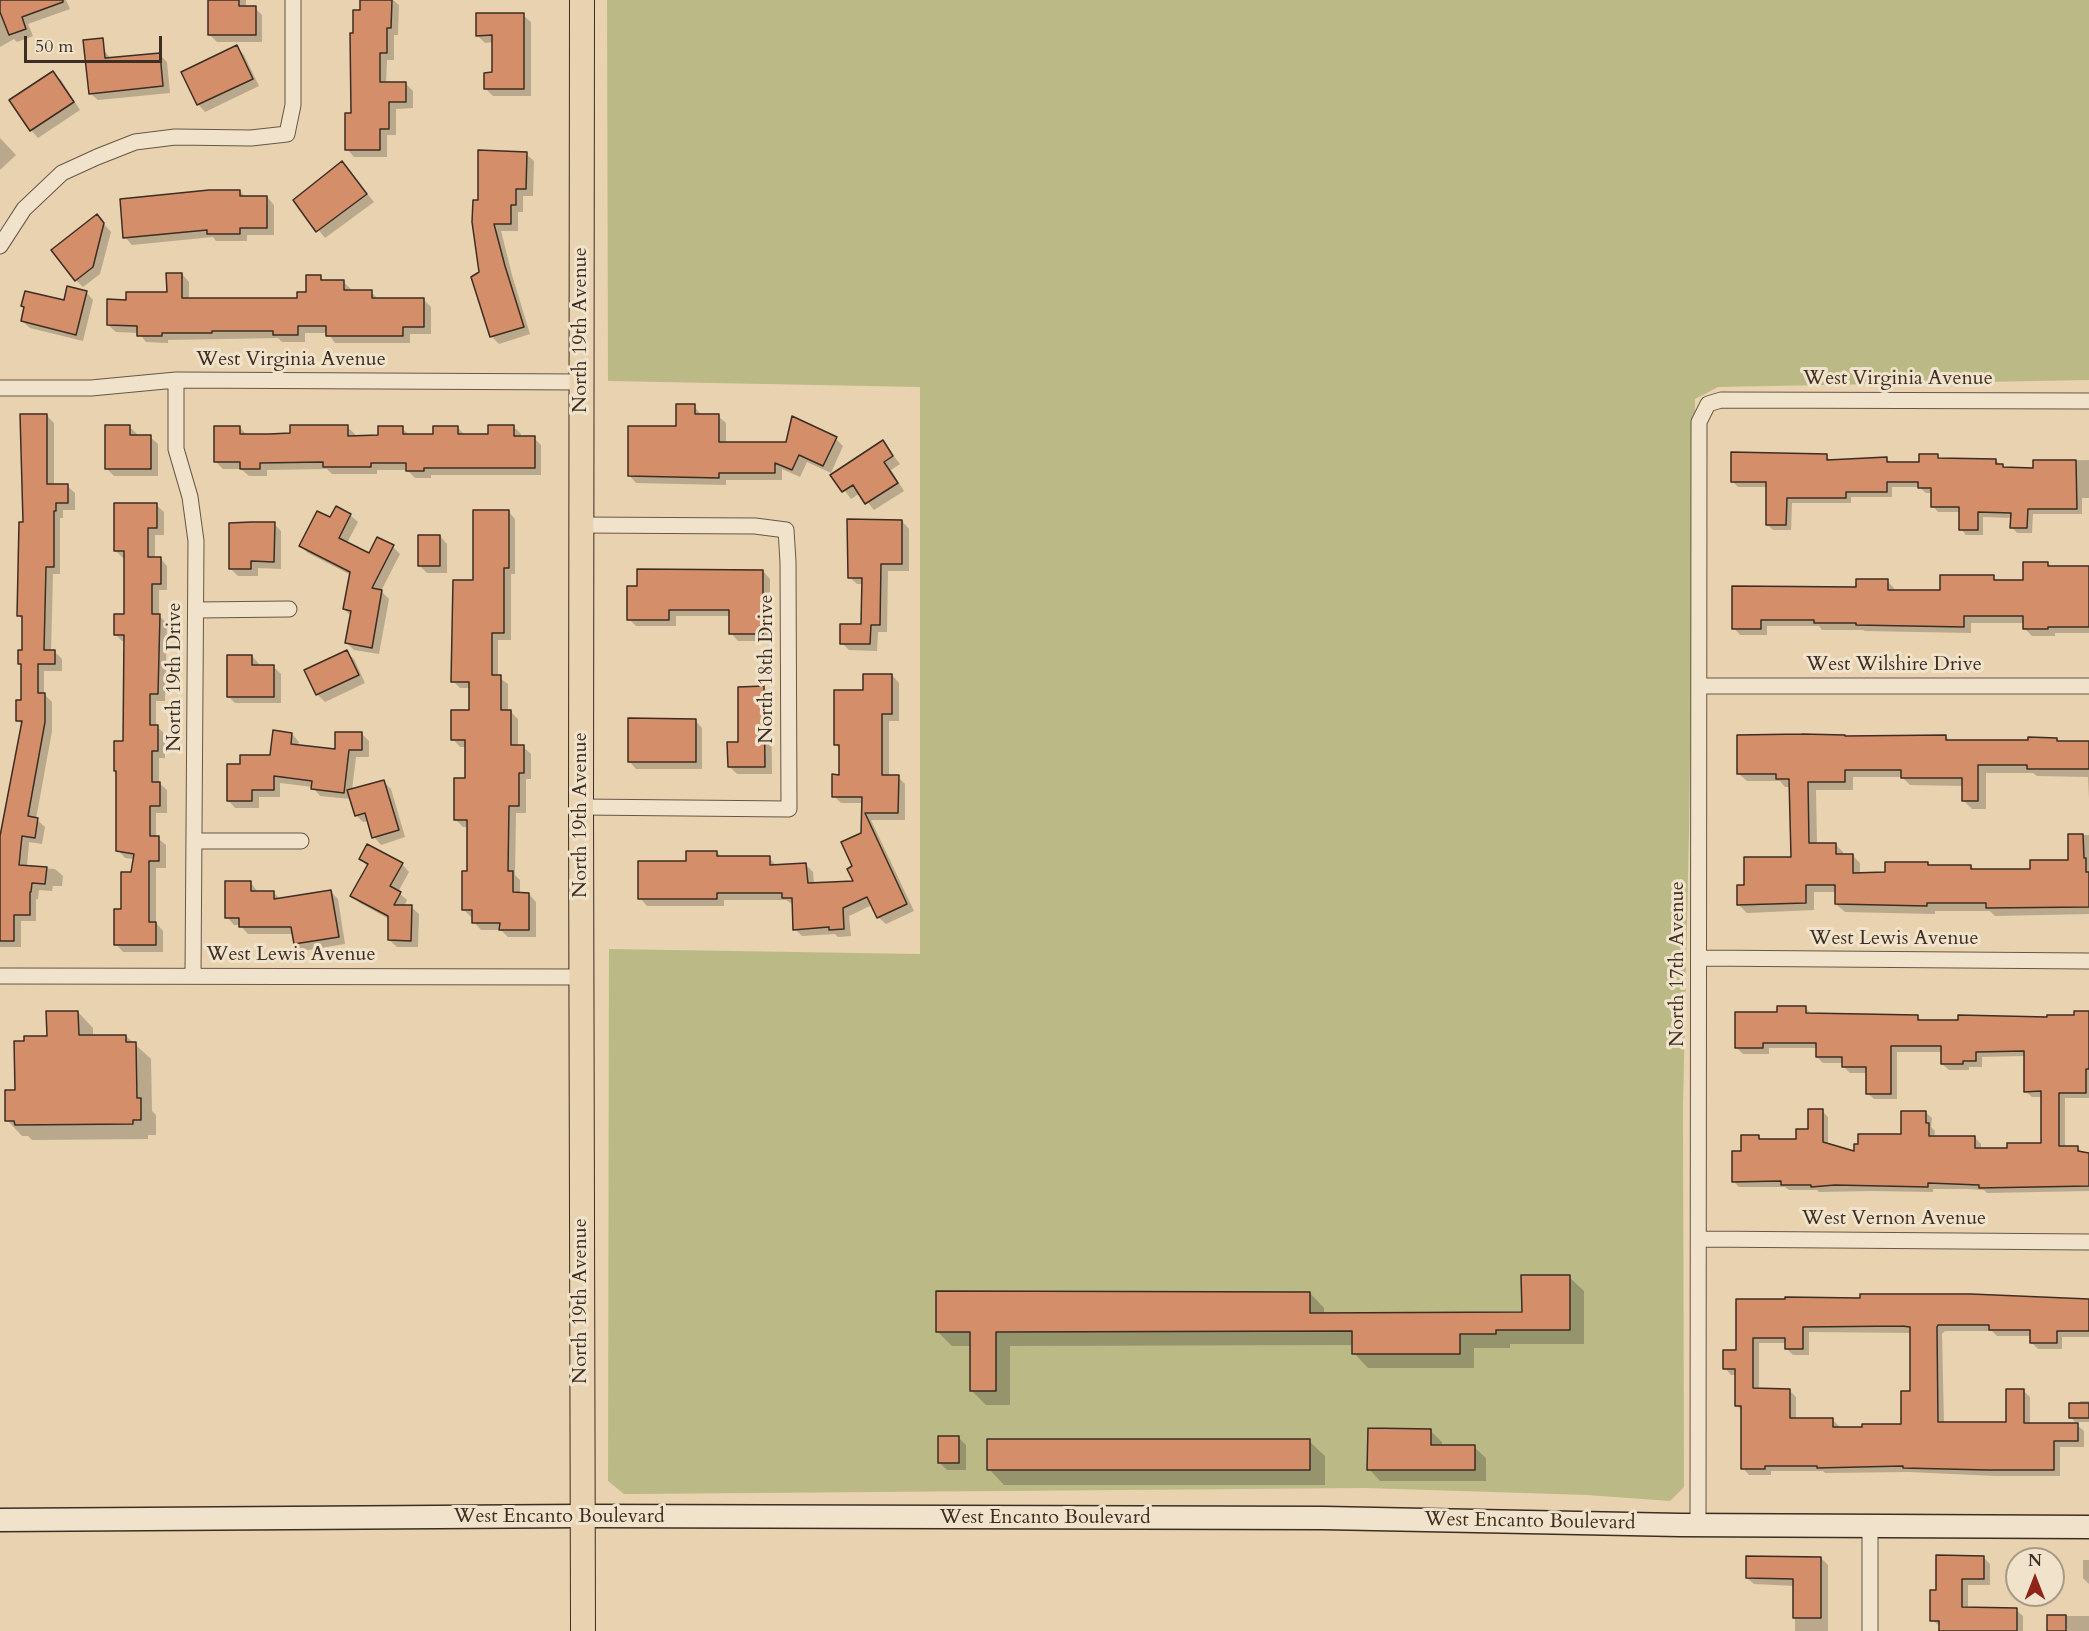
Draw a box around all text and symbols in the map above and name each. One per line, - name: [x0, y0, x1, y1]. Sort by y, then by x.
- scale bar: [27, 24, 165, 62]
- text: 50 m: [35, 34, 74, 59]
- street label: North 19th Avenue: [569, 247, 593, 413]
- street label: West Virginia Avenue: [196, 348, 386, 372]
- street label: West Virginia Avenue: [1803, 367, 1993, 391]
- street label: North 18th Drive: [755, 594, 779, 744]
- street label: North 19th Drive: [163, 602, 187, 752]
- street label: West Wilshire Drive: [1806, 653, 1982, 677]
- street label: North 19th Avenue: [569, 732, 593, 898]
- street label: North 17th Avenue: [1666, 881, 1690, 1047]
- street label: West Lewis Avenue: [1809, 927, 1979, 951]
- street label: West Lewis Avenue: [206, 943, 376, 967]
- street label: West Vernon Avenue: [1802, 1207, 1986, 1231]
- street label: North 19th Avenue: [569, 1218, 593, 1384]
- street label: West Encanto Boulevard: [453, 1505, 665, 1529]
- street label: West Encanto Boulevard: [939, 1506, 1151, 1530]
- street label: West Encanto Boulevard: [1424, 1508, 1636, 1536]
- north arrow: [2005, 1547, 2065, 1607]
- text: N: [2028, 1550, 2042, 1572]

